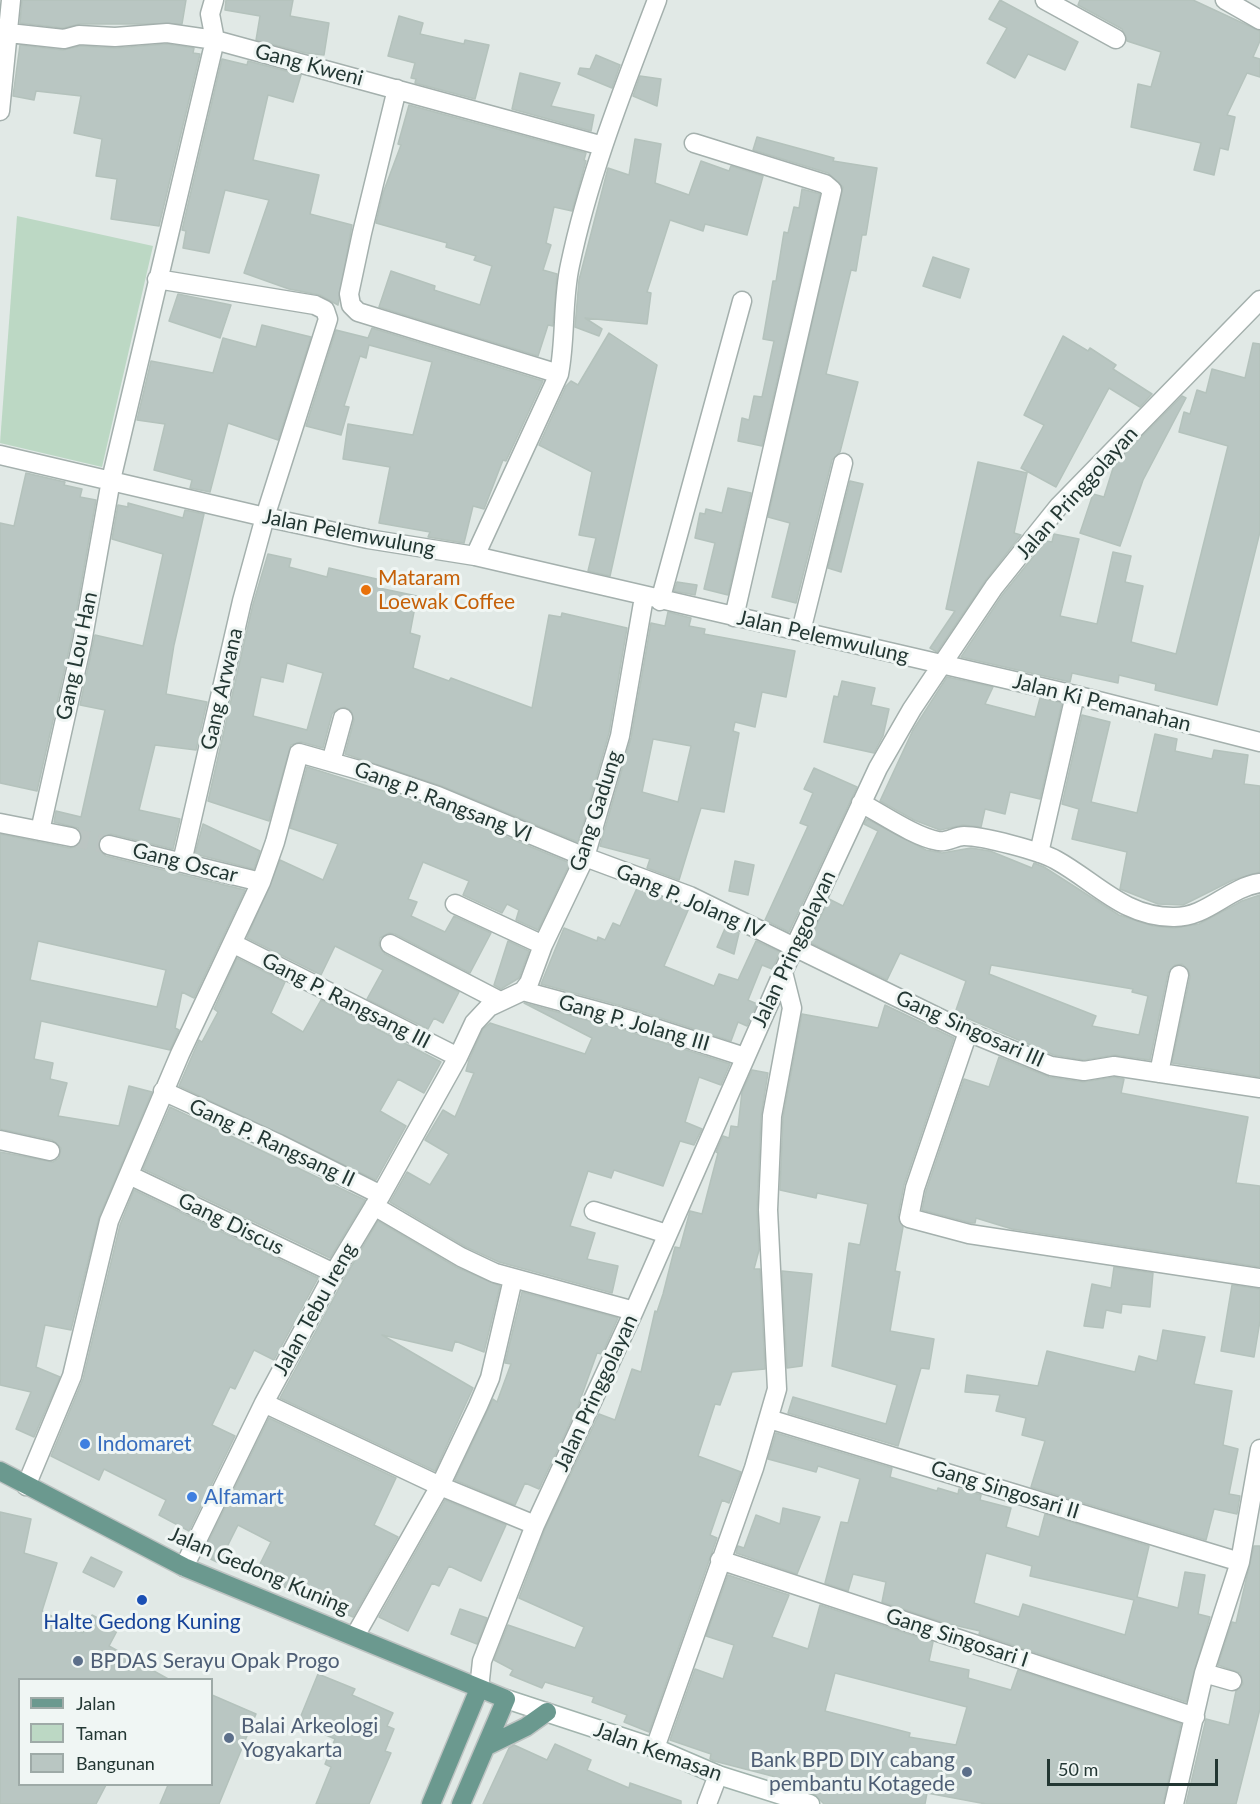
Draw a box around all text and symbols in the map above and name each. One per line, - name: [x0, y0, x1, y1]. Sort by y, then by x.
- street label: Gang Kweni: [252, 38, 366, 92]
- street label: Jalan Pringgolayan: [1011, 422, 1143, 564]
- street label: Jalan Pelemwulung: [261, 504, 437, 562]
- place label: Mataram Loewak Coffee: [378, 565, 515, 615]
- marker: Mataram Loewak Coffee: [359, 583, 373, 597]
- street label: Gang Lou Han: [51, 590, 103, 722]
- street label: Jalan Pelemwulung: [735, 605, 911, 669]
- street label: Gang Arwana: [196, 626, 248, 752]
- street label: Jalan Ki Pemanahan: [1010, 669, 1194, 737]
- street label: Gang Gadung: [565, 747, 627, 875]
- street label: Gang P. Rangsang VI: [351, 757, 535, 847]
- street label: Gang Oscar: [130, 838, 240, 888]
- street label: Gang P. Jolang IV: [612, 858, 768, 944]
- street label: Jalan Pringgolayan: [747, 867, 841, 1031]
- street label: Gang P. Rangsang III: [257, 948, 435, 1054]
- street label: Gang Singosari III: [892, 985, 1048, 1073]
- street label: Gang P. Jolang III: [556, 989, 712, 1057]
- street label: Gang P. Rangsang II: [185, 1094, 359, 1192]
- street label: Gang Discus: [174, 1188, 288, 1260]
- street label: Jalan Tebu Ireng: [268, 1238, 362, 1380]
- street label: Jalan Pringgolayan: [549, 1311, 643, 1475]
- place label: Indomaret: [97, 1431, 192, 1457]
- marker: Indomaret: [78, 1437, 92, 1451]
- street label: Gang Singosari II: [928, 1455, 1082, 1525]
- place label: Alfamart: [204, 1484, 284, 1510]
- marker: Alfamart: [185, 1490, 199, 1504]
- street label: Jalan Gedong Kuning: [165, 1522, 353, 1620]
- marker: Halte Gedong Kuning: [135, 1593, 149, 1607]
- street label: Gang Singosari I: [883, 1603, 1031, 1673]
- place label: Halte Gedong Kuning: [43, 1609, 241, 1635]
- place label: BPDAS Serayu Opak Progo: [90, 1648, 340, 1674]
- marker: BPDAS Serayu Opak Progo: [71, 1654, 85, 1668]
- legend: [18, 1678, 213, 1786]
- text: Jalan: [76, 1692, 115, 1714]
- place label: Balai Arkeologi Yogyakarta: [241, 1713, 378, 1763]
- street label: Jalan Kemasan: [590, 1717, 726, 1787]
- text: Taman: [76, 1722, 127, 1744]
- marker: Balai Arkeologi Yogyakarta: [222, 1731, 236, 1745]
- place label: Bank BPD DIY cabang pembantu Kotagede: [750, 1747, 955, 1797]
- scale bar: [1050, 1747, 1221, 1785]
- text: Bangunan: [76, 1752, 155, 1774]
- text: 50 m: [1058, 1758, 1098, 1780]
- marker: Bank BPD DIY cabang pembantu Kotagede: [960, 1765, 974, 1779]

